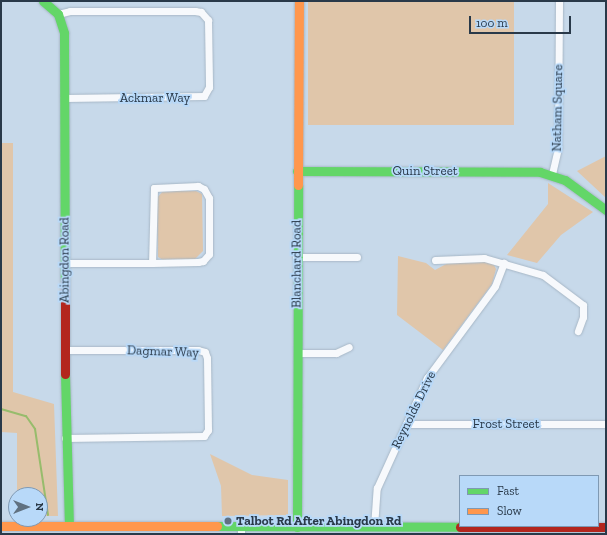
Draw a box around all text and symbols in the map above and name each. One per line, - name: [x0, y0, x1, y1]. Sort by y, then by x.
- scale bar: [471, 8, 573, 34]
- text: 100 m: [476, 16, 508, 30]
- street label: Natham Square: [549, 64, 567, 152]
- street label: Ackmar Way: [119, 90, 191, 106]
- street label: Quin Street: [392, 163, 458, 179]
- street label: Abingdon Road: [57, 217, 73, 303]
- street label: Blanchard Road: [289, 220, 305, 308]
- street label: Dagmar Way: [126, 343, 200, 361]
- street label: Reynolds Drive: [389, 369, 439, 451]
- street label: Frost Street: [472, 416, 540, 432]
- legend: [459, 475, 599, 527]
- text: Fast: [497, 484, 519, 498]
- north arrow: [8, 487, 48, 527]
- text: N: [33, 503, 46, 511]
- text: Slow: [497, 504, 522, 518]
- place label: Talbot Rd After Abingdon Rd: [236, 513, 402, 529]
- marker: Talbot Rd After Abingdon Rd: [223, 516, 233, 526]

